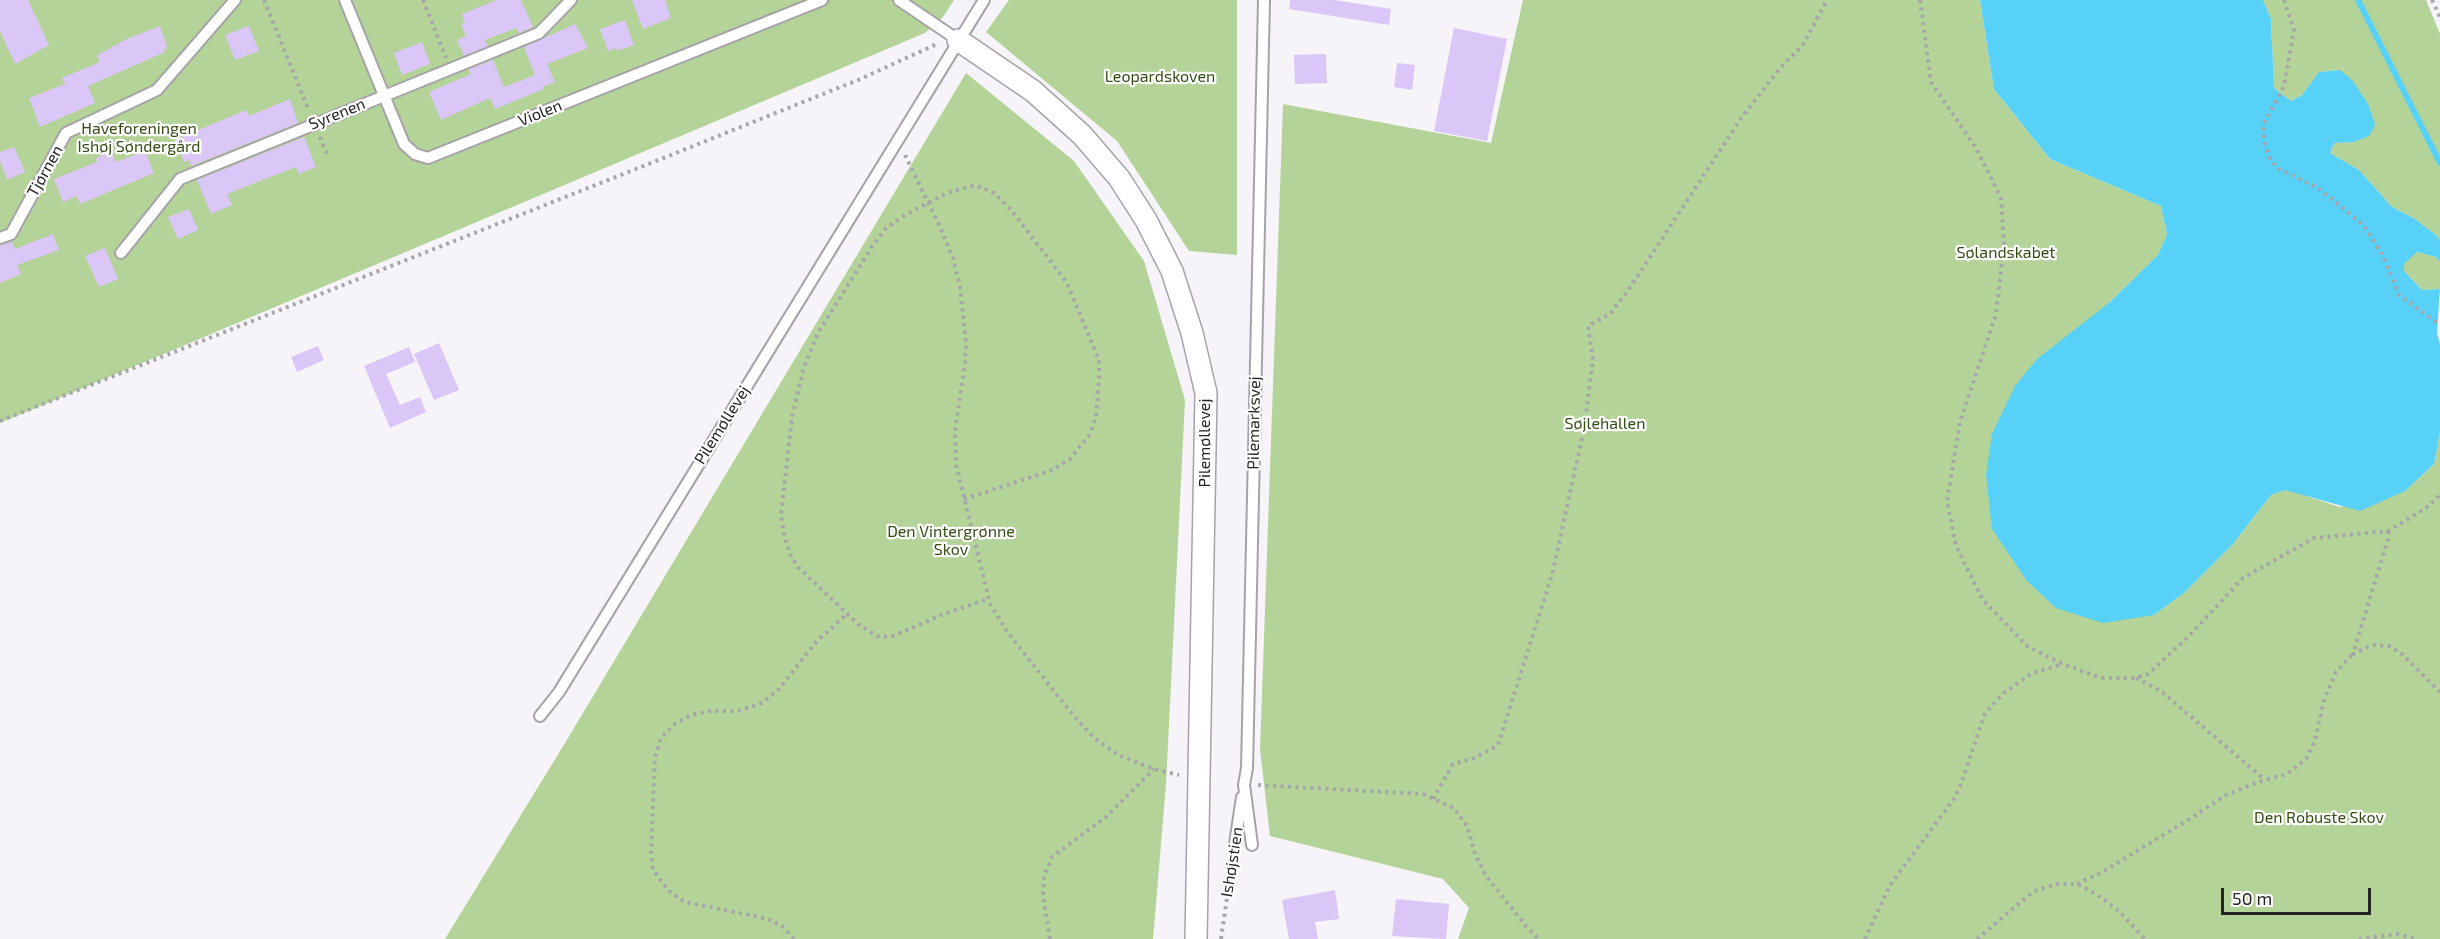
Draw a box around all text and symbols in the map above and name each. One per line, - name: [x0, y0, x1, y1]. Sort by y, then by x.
- park label: Leopardskoven: [1105, 67, 1215, 87]
- street label: Syrenen: [306, 94, 368, 134]
- street label: Violen: [515, 96, 565, 130]
- park label: Haveforeningen Ishøj Søndergård: [78, 119, 200, 157]
- street label: Tjørnen: [23, 142, 67, 200]
- park label: Sølandskabet: [1957, 243, 2055, 263]
- street label: Pilemarksvej: [1244, 376, 1264, 470]
- street label: Pilemøllevej: [690, 382, 754, 468]
- street label: Pilemøllevej: [1195, 399, 1215, 487]
- park label: Søjlehallen: [1565, 414, 1645, 434]
- park label: Den Vintergrønne Skov: [887, 522, 1015, 560]
- park label: Den Robuste Skov: [2254, 808, 2384, 828]
- street label: Ishøjstien: [1217, 826, 1247, 898]
- scale bar: [2224, 876, 2374, 914]
- text: 50 m: [2232, 887, 2272, 909]

